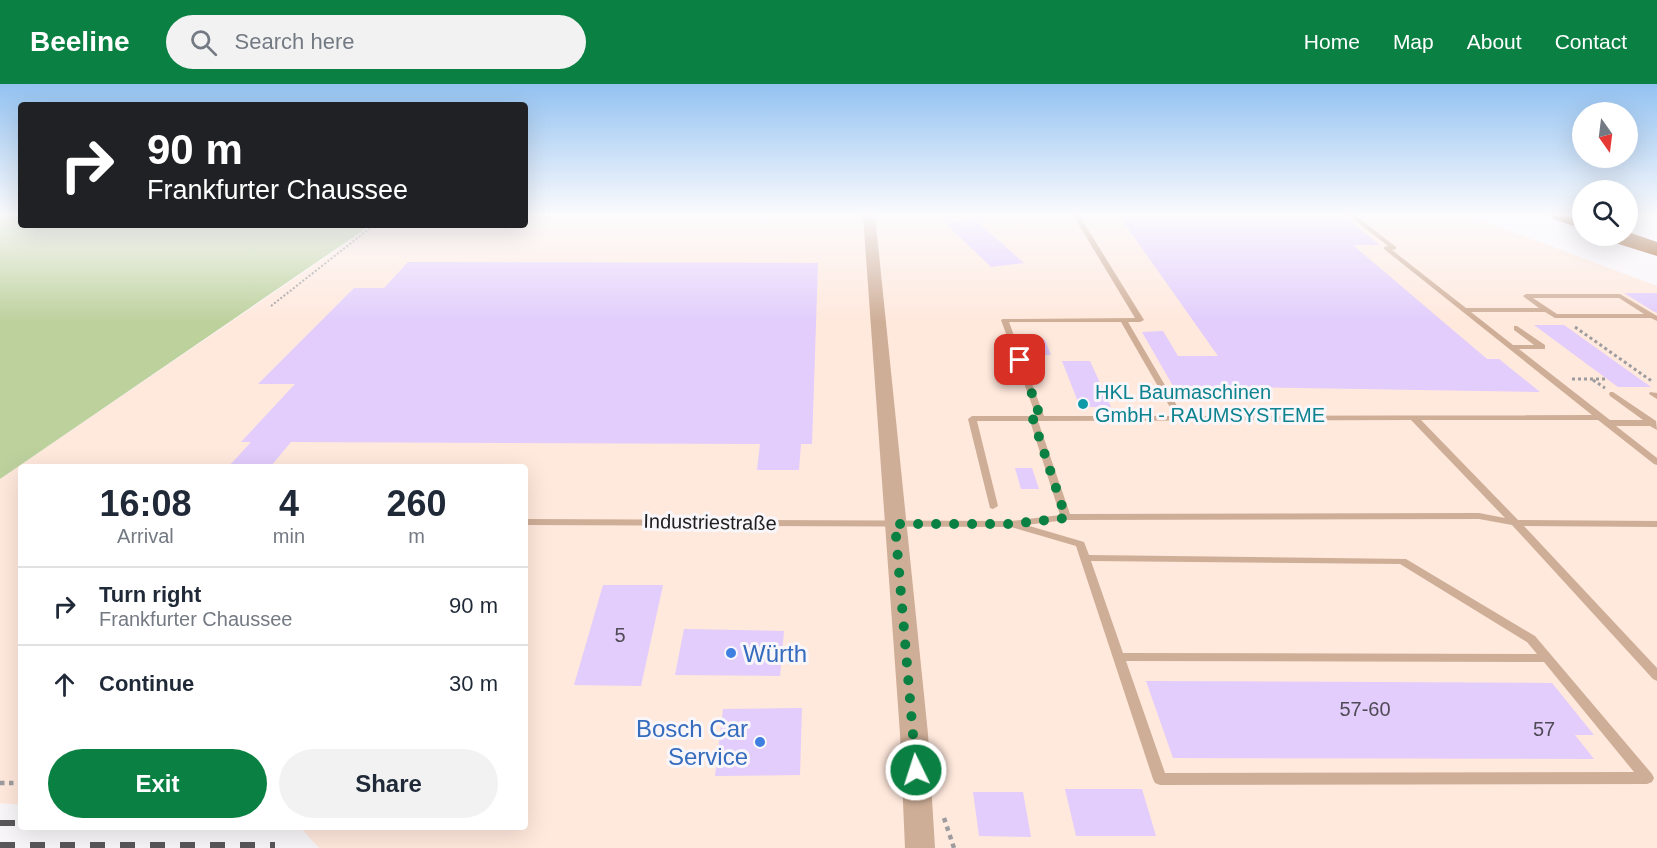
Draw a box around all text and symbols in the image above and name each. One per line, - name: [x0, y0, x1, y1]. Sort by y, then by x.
- search box: [166, 15, 586, 69]
- text: Beeline: [30, 26, 130, 57]
- icon: search: [187, 26, 220, 59]
- text: Search here: [235, 29, 354, 54]
- text: Home: [1304, 30, 1360, 53]
- text: Map: [1393, 30, 1434, 53]
- text: About: [1467, 30, 1522, 53]
- text: Contact: [1555, 30, 1627, 53]
- north arrow: [1572, 102, 1638, 168]
- map controls: [1572, 102, 1638, 246]
- icon: right: [48, 126, 126, 204]
- text: 90 m: [147, 126, 243, 173]
- text: Frankfurter Chaussee: [147, 175, 408, 205]
- button: search: [1572, 180, 1638, 246]
- pin: [994, 334, 1045, 385]
- icon: arrive: [1003, 343, 1036, 376]
- place label: HKL Baumaschinen GmbH - RAUMSYSTEME: [1095, 381, 1325, 426]
- marker: HKL Baumaschinen GmbH - RAUMSYSTEME: [1076, 397, 1090, 411]
- text: 16:08: [99, 483, 191, 524]
- text: 4: [279, 483, 299, 524]
- text: 260: [386, 483, 447, 524]
- street label: Industriestraße: [643, 510, 777, 534]
- text: Arrival: [117, 525, 174, 547]
- text: min: [273, 525, 305, 547]
- text: m: [408, 525, 425, 547]
- text: Turn right: [99, 582, 201, 607]
- icon: right: [48, 590, 81, 623]
- text: 90 m: [449, 593, 498, 618]
- text: Frankfurter Chaussee: [99, 608, 292, 630]
- house number: 5: [614, 624, 626, 646]
- place label: Würth: [743, 640, 807, 667]
- marker: Würth: [724, 646, 738, 660]
- icon: ahead: [48, 668, 81, 701]
- text: Continue: [99, 671, 194, 696]
- text: 30 m: [449, 671, 498, 696]
- house number: 57-60: [1339, 698, 1391, 720]
- place label: Bosch Car Service: [636, 715, 748, 770]
- house number: 57: [1533, 718, 1555, 740]
- marker: Bosch Car Service: [753, 735, 767, 749]
- position arrow: [884, 738, 948, 802]
- button: Exit: [48, 749, 267, 818]
- button: Share: [279, 749, 498, 818]

